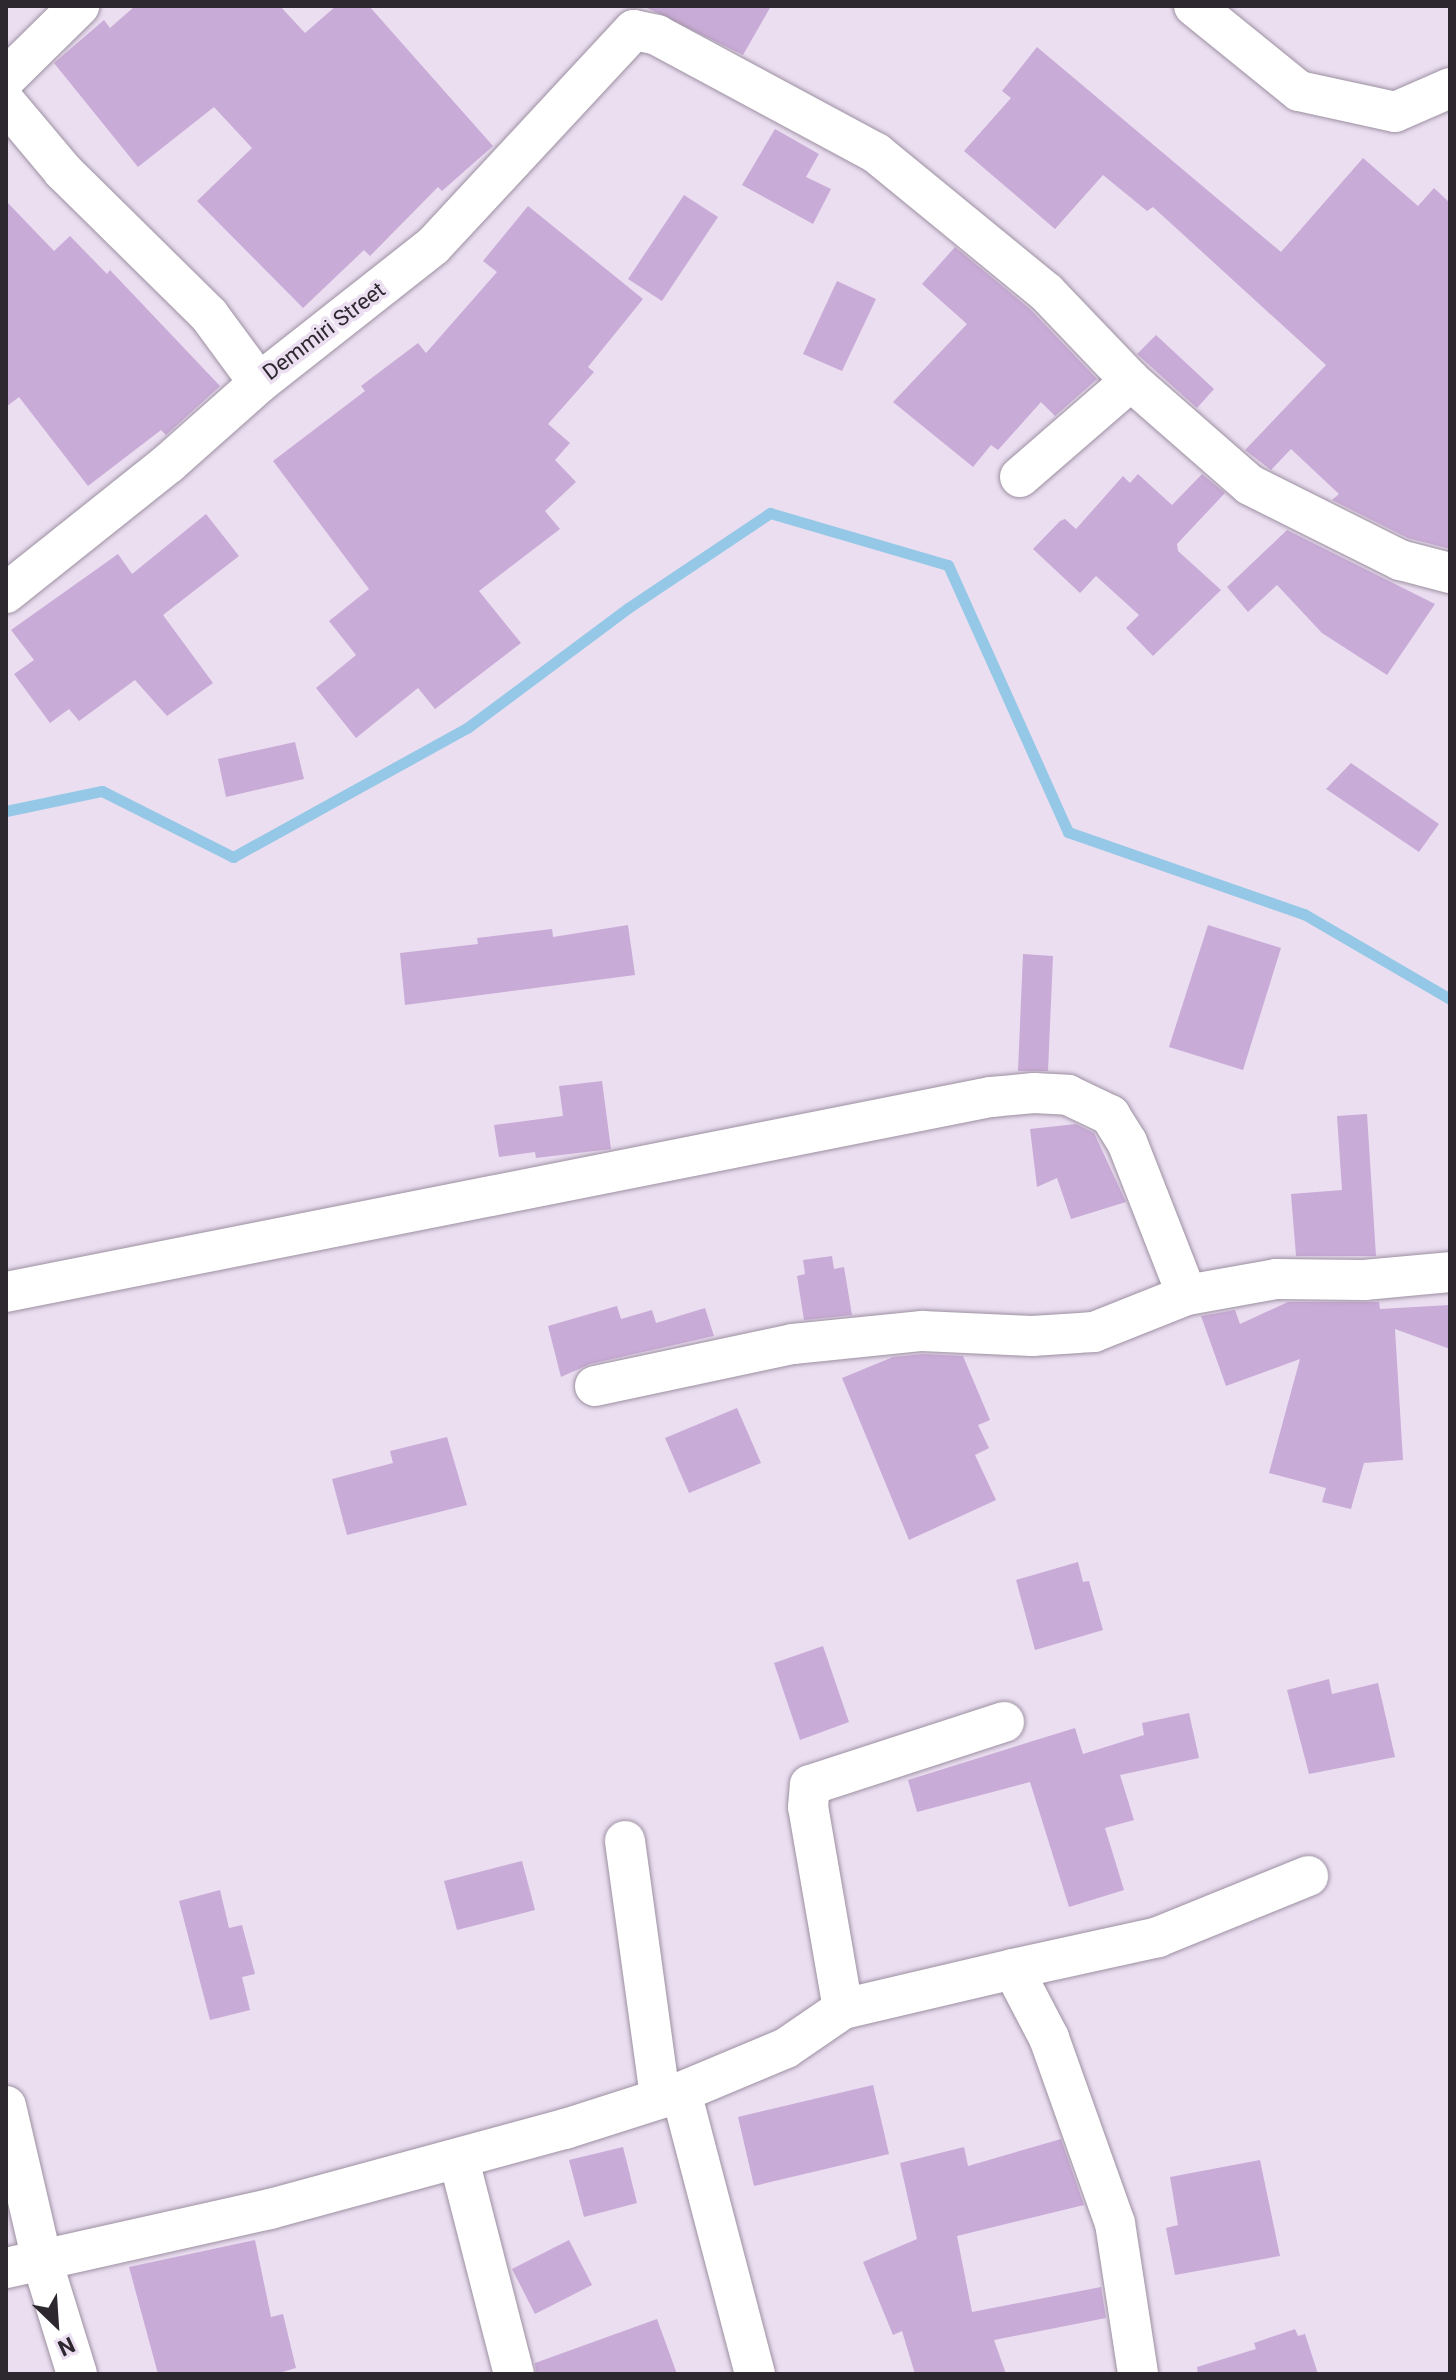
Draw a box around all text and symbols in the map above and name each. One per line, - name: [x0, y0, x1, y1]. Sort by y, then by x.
- street label: Demmiri Street: [258, 276, 390, 386]
- north arrow: [16, 2284, 96, 2364]
- text: N: [54, 2332, 79, 2361]

